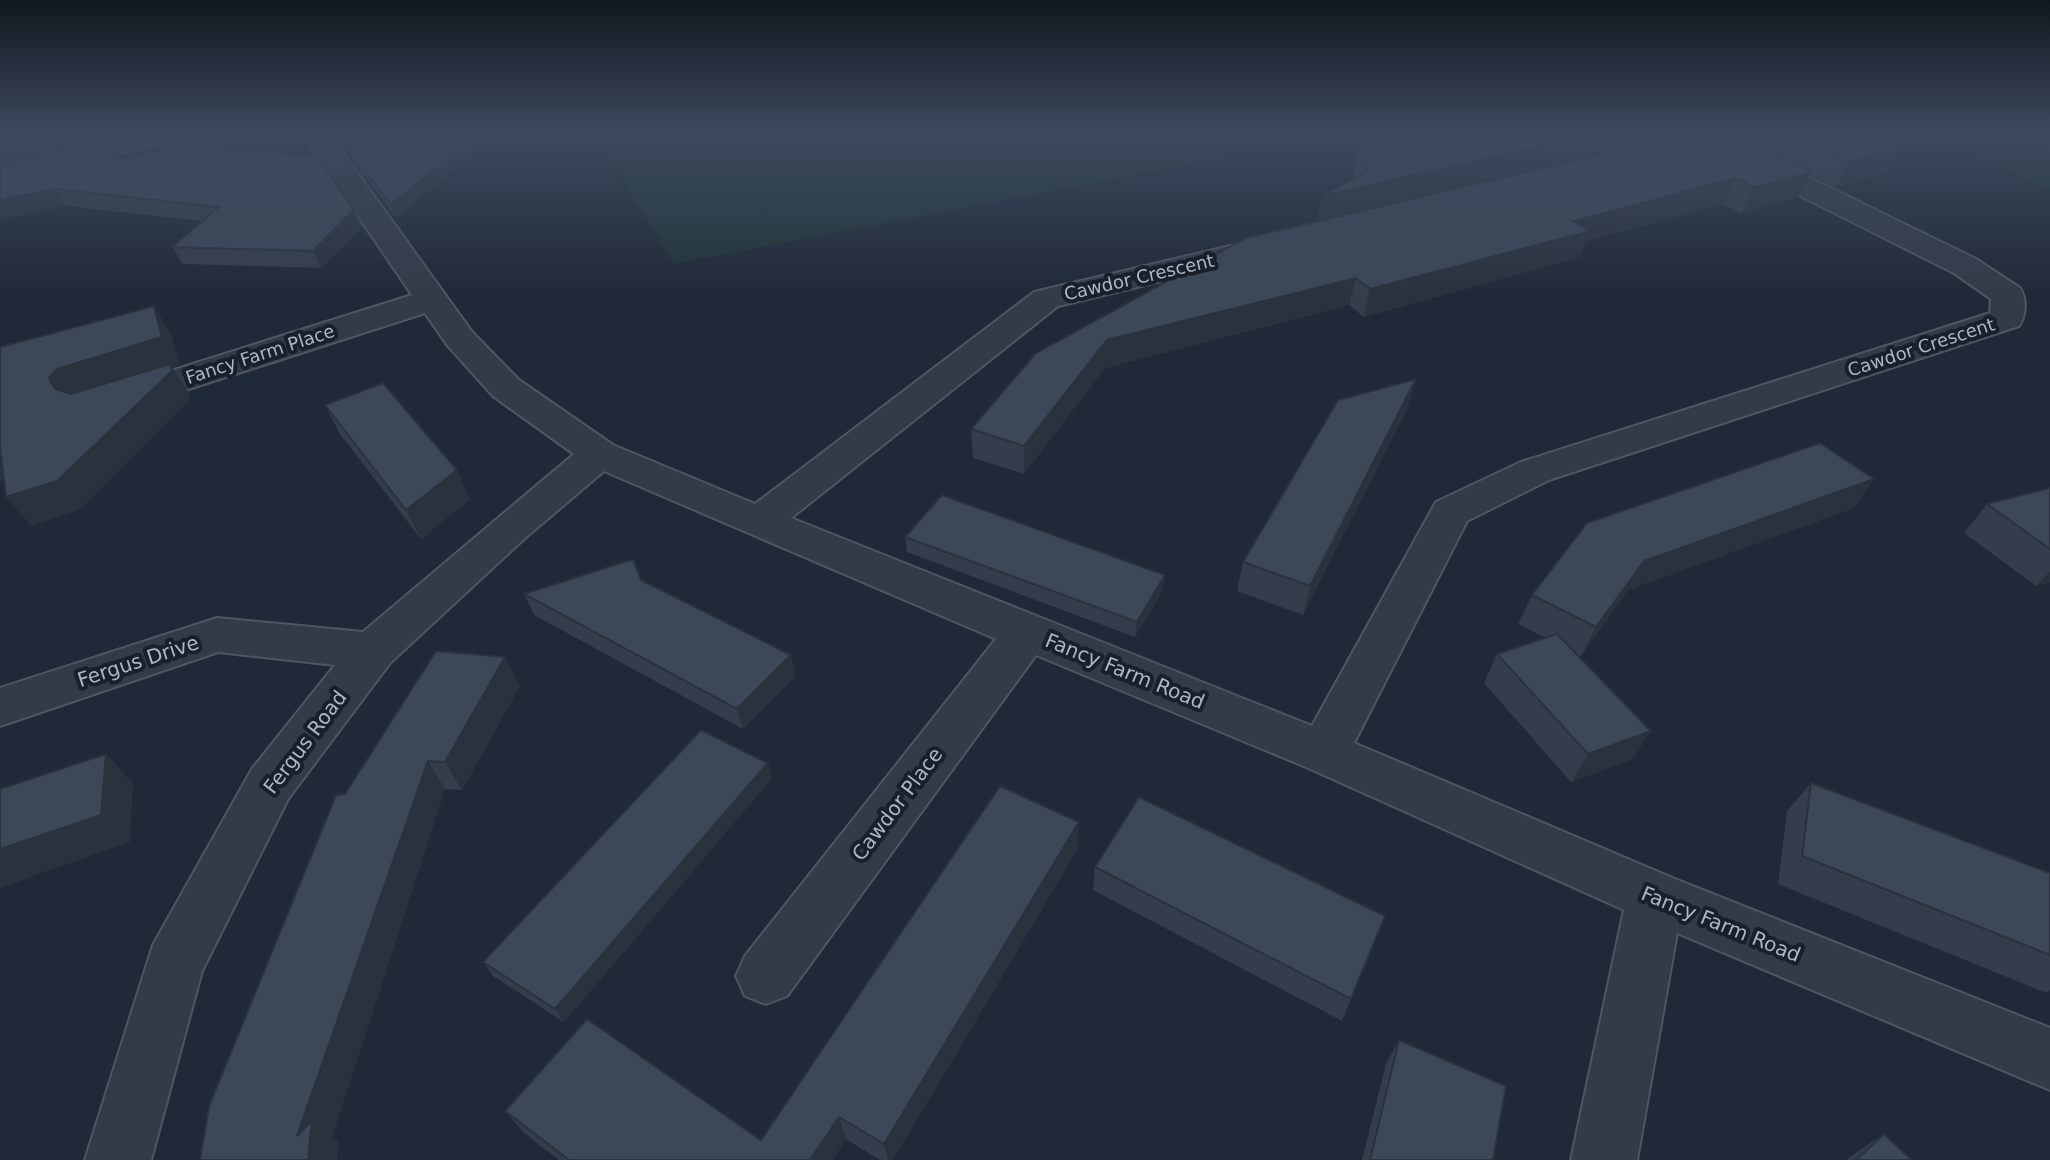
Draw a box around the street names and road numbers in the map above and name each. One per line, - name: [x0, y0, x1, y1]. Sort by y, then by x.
- street label: Cawdor Crescent: [1062, 250, 1216, 304]
- street label: Cawdor Crescent: [1845, 313, 1997, 381]
- street label: Fancy Farm Place: [183, 320, 337, 388]
- street label: Fancy Farm Road: [1042, 628, 1208, 714]
- street label: Fergus Drive: [74, 630, 202, 692]
- street label: Fergus Road: [258, 686, 352, 798]
- street label: Cawdor Place: [847, 743, 947, 865]
- street label: Fancy Farm Road: [1638, 881, 1804, 967]

